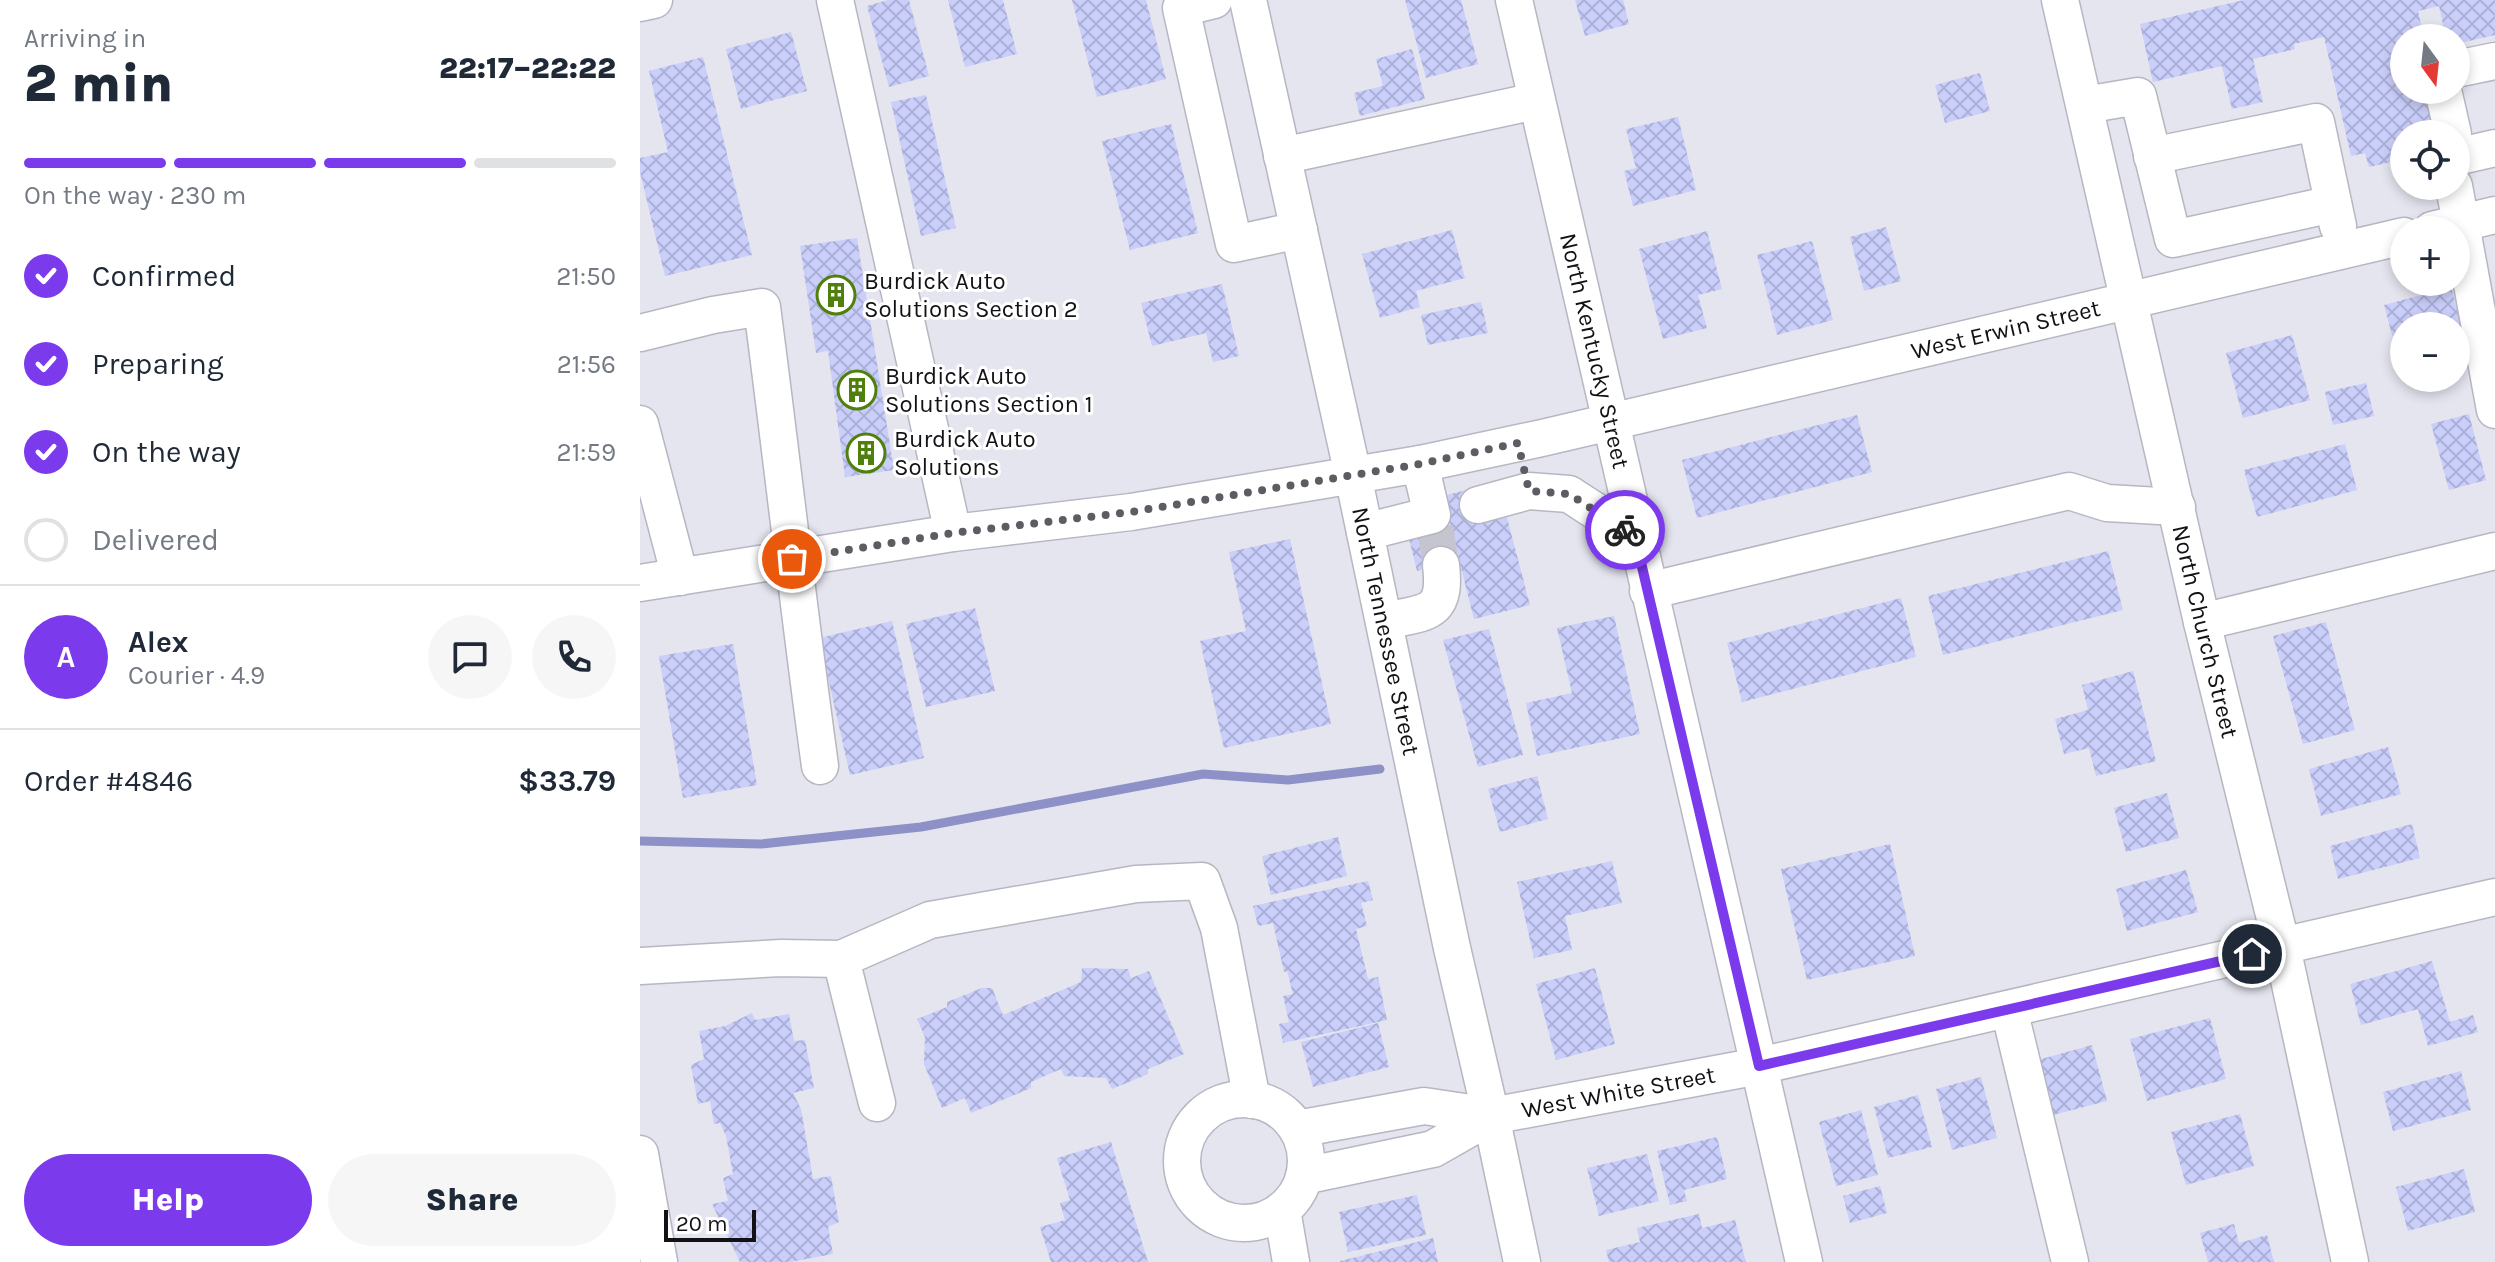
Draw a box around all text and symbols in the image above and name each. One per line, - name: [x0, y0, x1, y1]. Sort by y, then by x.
- text: Arriving in: [24, 23, 146, 54]
- north arrow: [2390, 24, 2470, 104]
- map controls: [2390, 24, 2470, 392]
- text: 22:17–22:22: [439, 50, 616, 86]
- text: 2 min: [24, 53, 173, 114]
- button: locate: [2390, 120, 2470, 200]
- text: On the way · 230 m: [24, 180, 246, 211]
- button: +: [2390, 216, 2470, 296]
- street label: North Kentucky Street: [1554, 230, 1635, 471]
- icon: check: [24, 254, 68, 298]
- text: Confirmed: [92, 258, 236, 294]
- text: 21:50: [556, 261, 616, 292]
- place label: Burdick Auto Solutions Section 2: [864, 267, 1078, 323]
- building icon: Burdick Auto Solutions Section 2: [815, 274, 857, 316]
- street label: West Erwin Street: [1908, 294, 2103, 365]
- button: −: [2390, 312, 2470, 392]
- icon: check: [24, 342, 68, 386]
- text: Preparing: [92, 346, 224, 382]
- text: 21:56: [557, 349, 616, 380]
- place label: Burdick Auto Solutions Section 1: [885, 362, 1093, 418]
- building icon: Burdick Auto Solutions Section 1: [836, 369, 878, 411]
- place label: Burdick Auto Solutions: [894, 425, 1036, 481]
- icon: check: [24, 430, 68, 474]
- building icon: Burdick Auto Solutions: [845, 432, 887, 474]
- text: On the way: [92, 434, 241, 470]
- text: 21:59: [557, 437, 616, 468]
- courier: [1585, 490, 1665, 570]
- street label: North Tennessee Street: [1346, 505, 1425, 758]
- icon: bike: [1603, 508, 1647, 552]
- text: Delivered: [92, 522, 219, 558]
- street label: North Church Street: [2166, 522, 2244, 741]
- pin: [758, 525, 826, 593]
- icon: bag: [770, 537, 814, 581]
- button: chat: [428, 615, 512, 699]
- button: phone: [532, 615, 616, 699]
- text: Alex: [128, 624, 188, 660]
- text: A: [57, 639, 75, 675]
- text: Courier · 4.9: [128, 660, 265, 691]
- text: Order #4846: [24, 763, 193, 799]
- text: $33.79: [518, 763, 616, 799]
- pin: [2218, 920, 2286, 988]
- icon: home: [2230, 932, 2274, 976]
- street label: West White Street: [1519, 1060, 1717, 1124]
- button: Help: [24, 1154, 312, 1246]
- button: Share: [328, 1154, 616, 1246]
- scale bar: [664, 1206, 756, 1242]
- text: 20 m: [676, 1211, 728, 1237]

